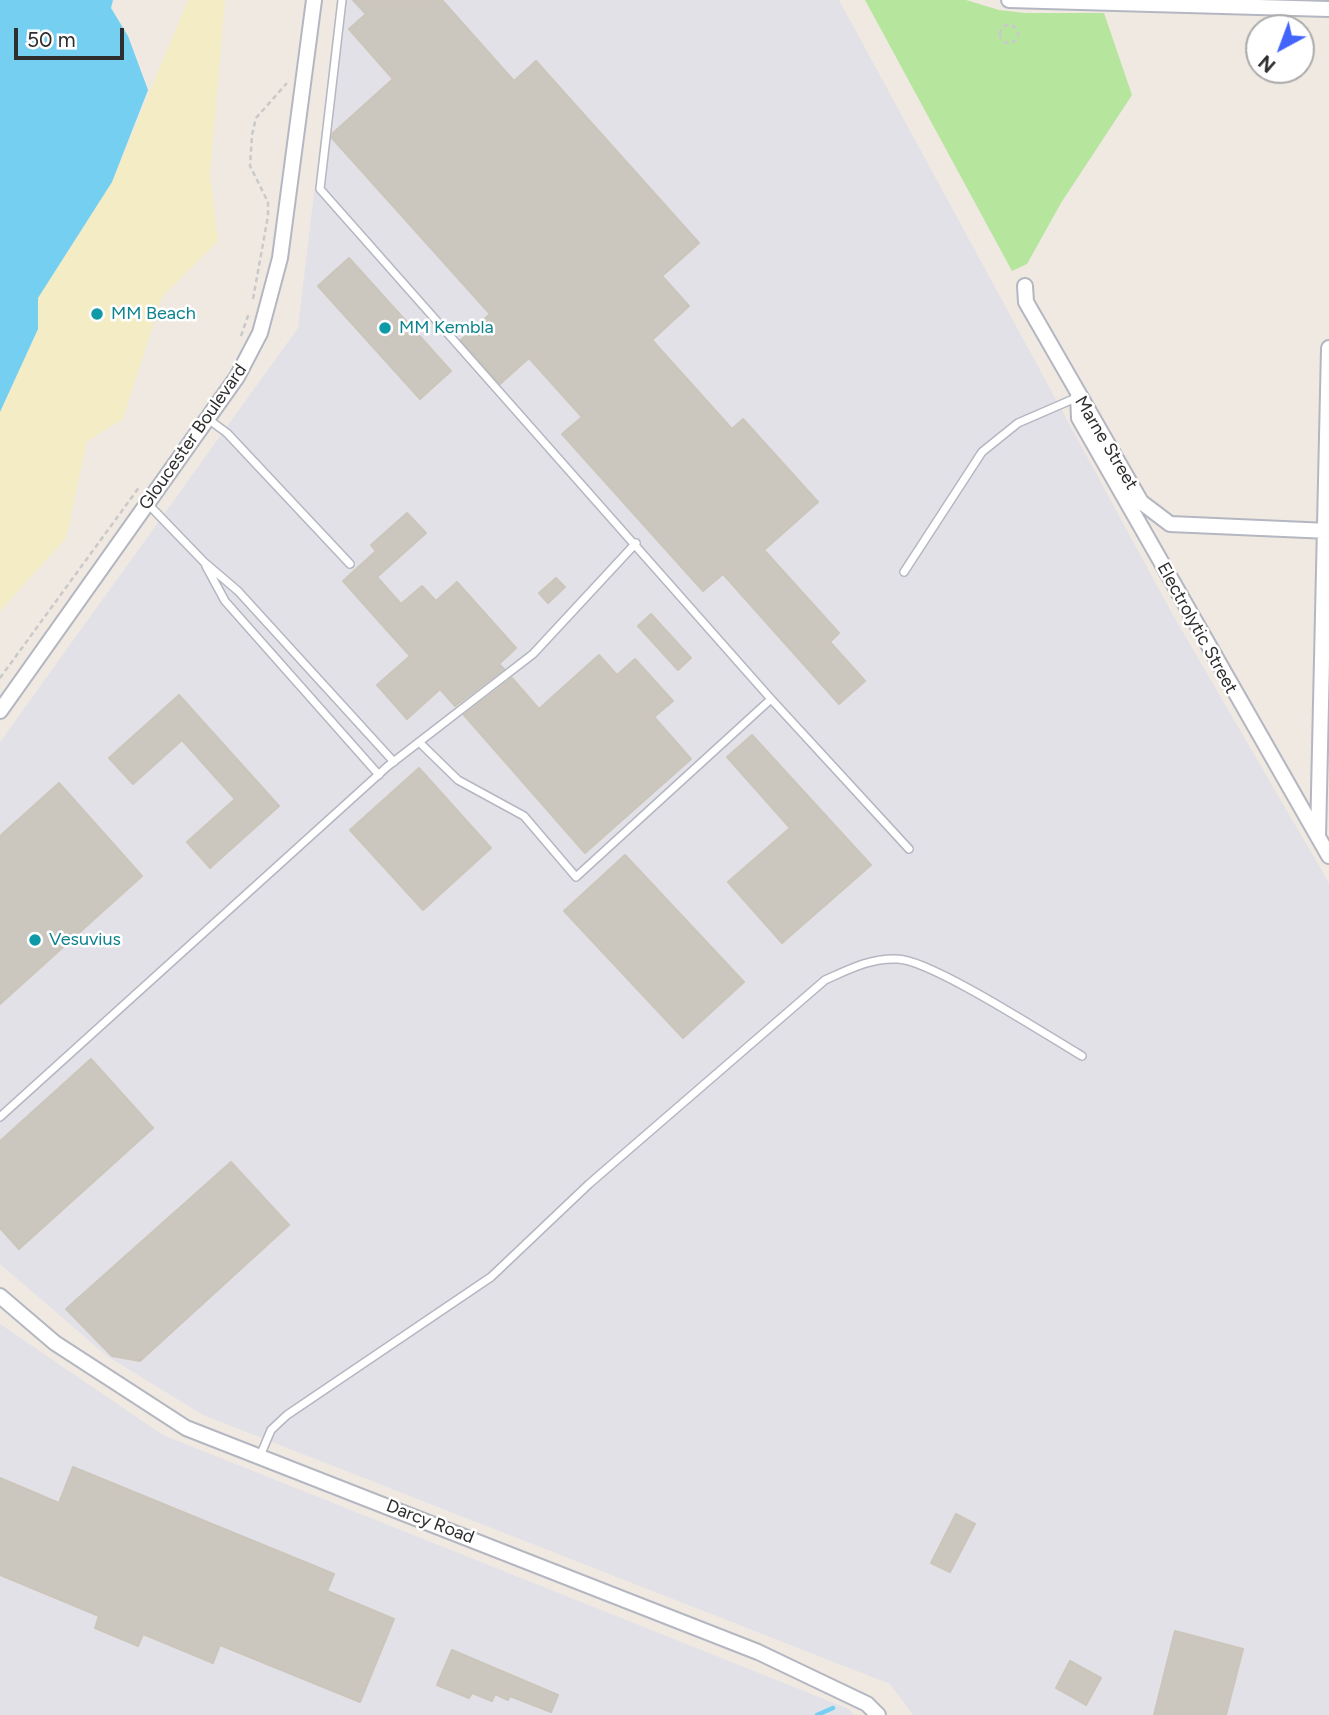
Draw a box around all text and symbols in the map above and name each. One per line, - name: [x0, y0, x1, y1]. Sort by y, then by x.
- scale bar: [18, 14, 128, 58]
- north arrow: [1245, 14, 1315, 84]
- text: 50 m: [27, 27, 76, 52]
- text: N: [1254, 50, 1280, 77]
- place label: MM Beach: [111, 303, 196, 325]
- marker: MM Beach: [89, 306, 105, 322]
- place label: MM Kembla: [399, 317, 494, 339]
- marker: MM Kembla: [377, 320, 393, 336]
- street label: Gloucester Boulevard: [134, 360, 252, 514]
- street label: Marne Street: [1070, 392, 1142, 494]
- street label: Electrolytic Street: [1152, 559, 1242, 697]
- place label: Vesuvius: [49, 929, 121, 951]
- marker: Vesuvius: [27, 932, 43, 948]
- street label: Darcy Road: [383, 1495, 477, 1549]

